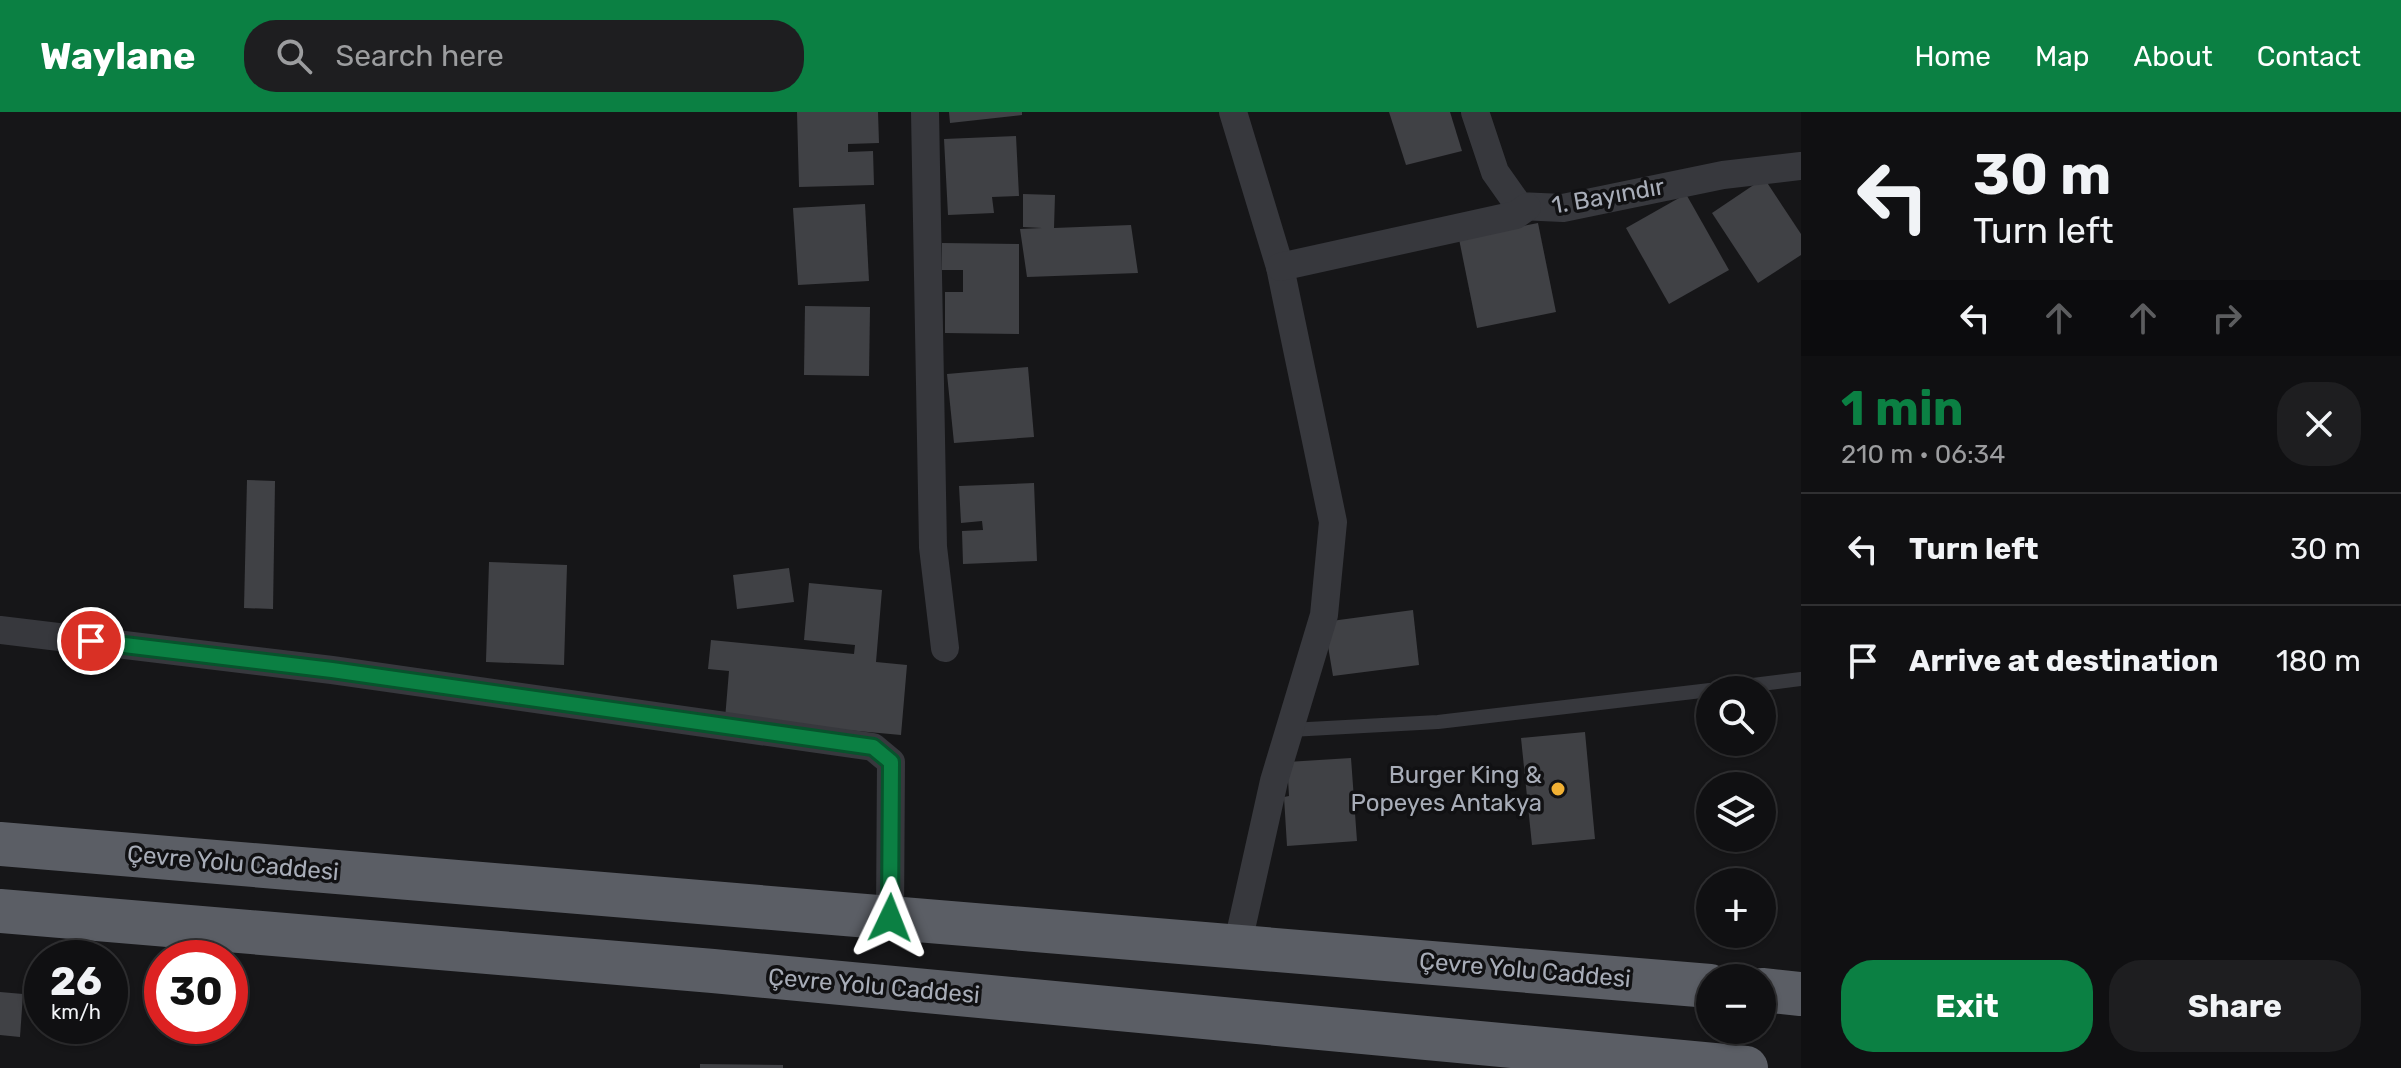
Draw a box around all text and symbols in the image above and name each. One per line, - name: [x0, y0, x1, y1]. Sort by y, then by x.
- search box: [244, 20, 804, 92]
- text: Waylane: [40, 33, 196, 79]
- icon: search: [272, 34, 316, 78]
- text: Search here: [336, 38, 504, 74]
- text: Home: [1914, 40, 1991, 73]
- text: Map: [2035, 40, 2089, 73]
- text: About: [2133, 40, 2213, 73]
- text: Contact: [2257, 40, 2361, 73]
- text: 30 m: [1973, 142, 2111, 208]
- icon: left: [1841, 144, 1945, 248]
- street label: 1. Bayındır: [1549, 172, 1667, 220]
- text: Turn left: [1973, 209, 2114, 252]
- icon: left: [1953, 296, 1997, 340]
- icon: ahead: [2037, 296, 2081, 340]
- icon: ahead: [2121, 296, 2165, 340]
- icon: right: [2205, 296, 2249, 340]
- text: 1 min: [1841, 380, 1964, 437]
- button: close: [2277, 382, 2361, 466]
- text: 210 m · 06:34: [1841, 439, 2005, 470]
- icon: left: [1841, 527, 1885, 571]
- text: Turn left: [1909, 531, 2039, 567]
- text: 30 m: [2290, 531, 2361, 567]
- pin: [57, 607, 125, 675]
- icon: arrive: [69, 619, 113, 663]
- icon: arrive: [1841, 639, 1885, 683]
- text: Arrive at destination: [1909, 643, 2219, 679]
- text: 180 m: [2276, 643, 2361, 679]
- map controls: [1696, 676, 1776, 1044]
- button: search: [1696, 676, 1776, 756]
- place label: Burger King & Popeyes Antakya: [1350, 761, 1542, 817]
- button: layers: [1696, 772, 1776, 852]
- marker: Burger King & Popeyes Antakya: [1549, 780, 1567, 798]
- street label: Çevre Yolu Caddesi: [126, 840, 340, 886]
- button: +: [1696, 868, 1776, 948]
- position arrow: [848, 876, 932, 960]
- speed limit sign: 30: [144, 940, 248, 1044]
- street label: Çevre Yolu Caddesi: [1418, 947, 1632, 993]
- text: 26: [50, 958, 102, 1005]
- button: Exit: [1841, 960, 2093, 1052]
- button: Share: [2109, 960, 2361, 1052]
- street label: Çevre Yolu Caddesi: [767, 963, 981, 1009]
- button: −: [1696, 964, 1776, 1044]
- text: km/h: [51, 1000, 101, 1024]

